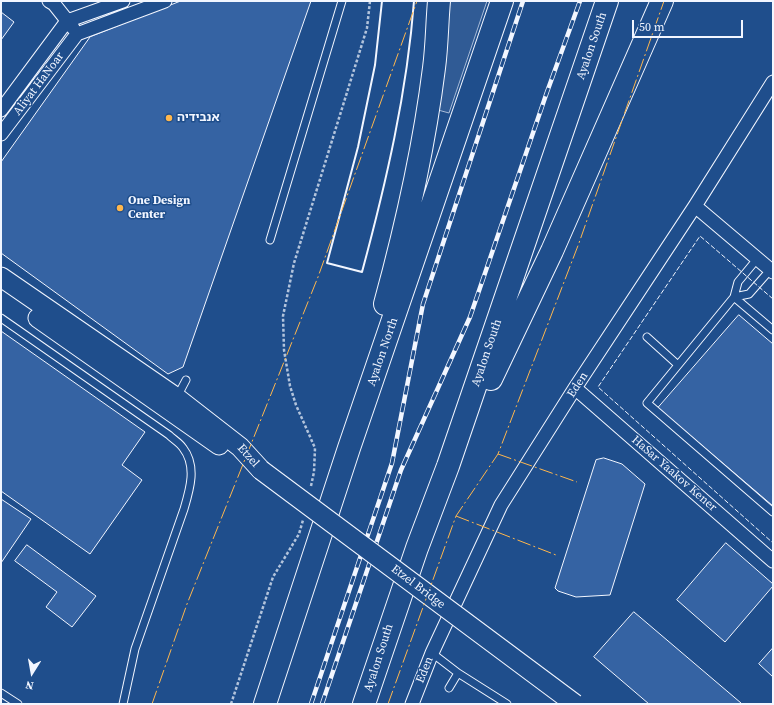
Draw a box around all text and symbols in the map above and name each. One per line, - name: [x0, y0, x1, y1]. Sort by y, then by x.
- street label: Ayalon South: [574, 10, 610, 82]
- scale bar: [634, 12, 745, 38]
- text: 50 m: [639, 19, 665, 35]
- street label: Aliyat HaNoar: [11, 50, 67, 118]
- place label: אנבידיה: [177, 111, 220, 125]
- marker: אנבידיה: [164, 113, 174, 123]
- place label: One Design Center: [128, 194, 190, 222]
- marker: One Design Center: [115, 203, 125, 213]
- street label: Ayalon North: [365, 316, 401, 388]
- street label: Ayalon South: [469, 317, 505, 389]
- street label: Eden: [564, 370, 592, 400]
- street label: HaSar Yaakov Kener: [628, 433, 720, 515]
- street label: Etzel: [234, 441, 262, 471]
- street label: Etzel Bridge: [388, 562, 448, 612]
- street label: Ayalon South: [361, 622, 397, 694]
- north arrow: [12, 653, 52, 693]
- street label: Eden: [413, 655, 437, 685]
- text: N: [24, 677, 35, 693]

